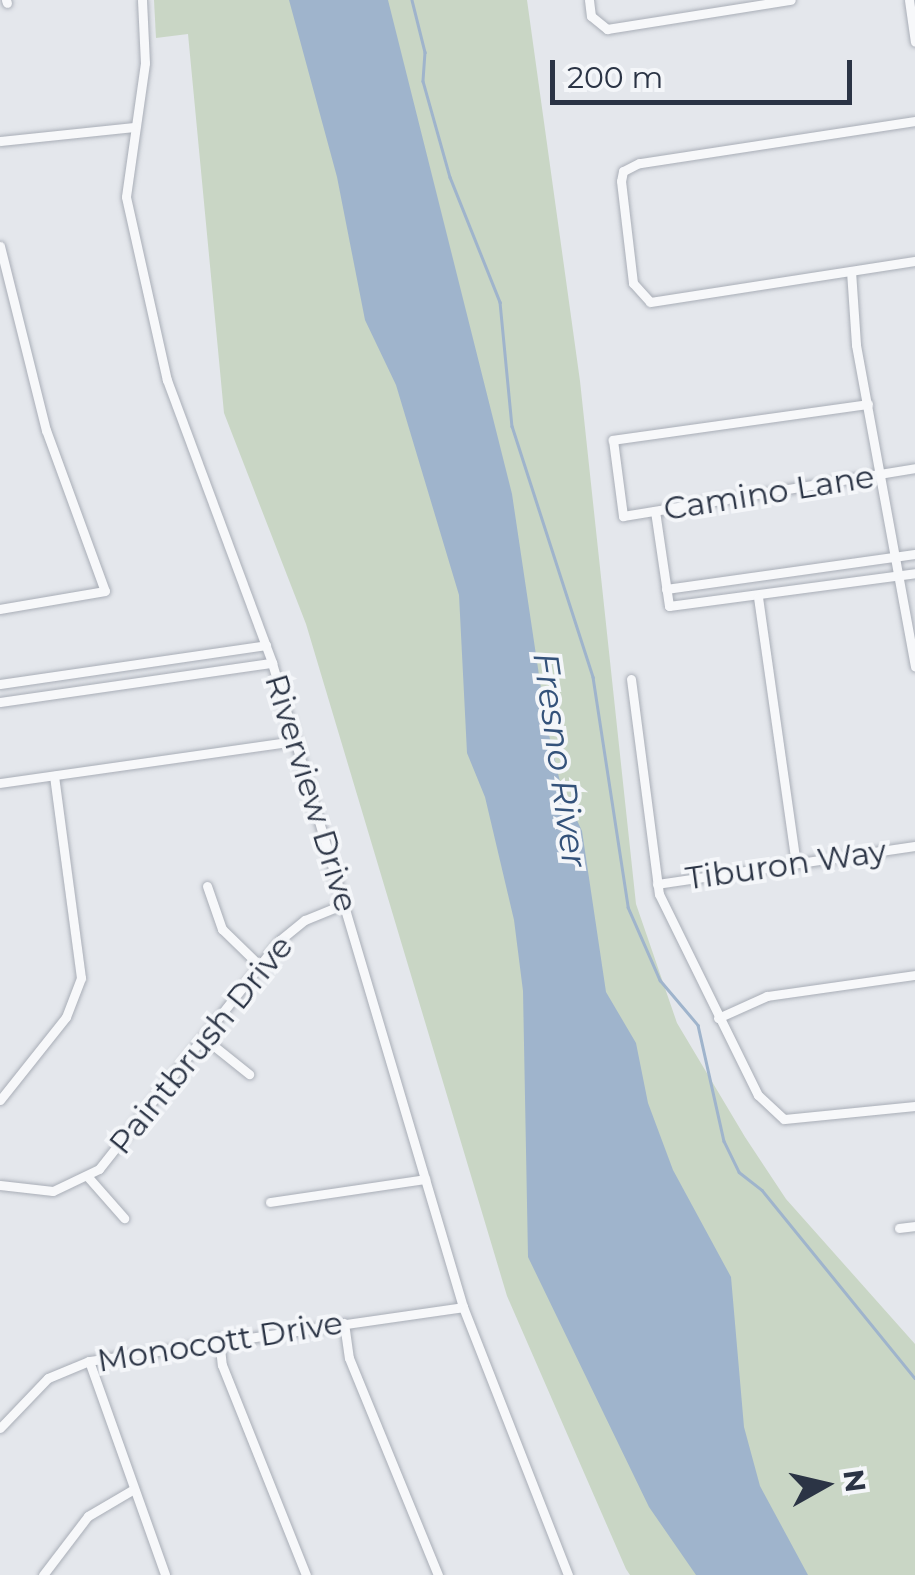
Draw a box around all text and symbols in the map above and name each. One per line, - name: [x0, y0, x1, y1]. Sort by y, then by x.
- scale bar: [555, 40, 858, 102]
- text: 200 m: [567, 59, 663, 96]
- street label: Camino Lane: [661, 457, 877, 529]
- water label: Fresno River: [524, 650, 596, 870]
- street label: Riverview Drive: [257, 670, 365, 916]
- street label: Tiburon Way: [683, 832, 889, 898]
- street label: Paintbrush Drive: [101, 928, 301, 1162]
- street label: Monocott Drive: [95, 1304, 345, 1380]
- north arrow: [775, 1435, 875, 1535]
- text: N: [836, 1467, 873, 1494]

